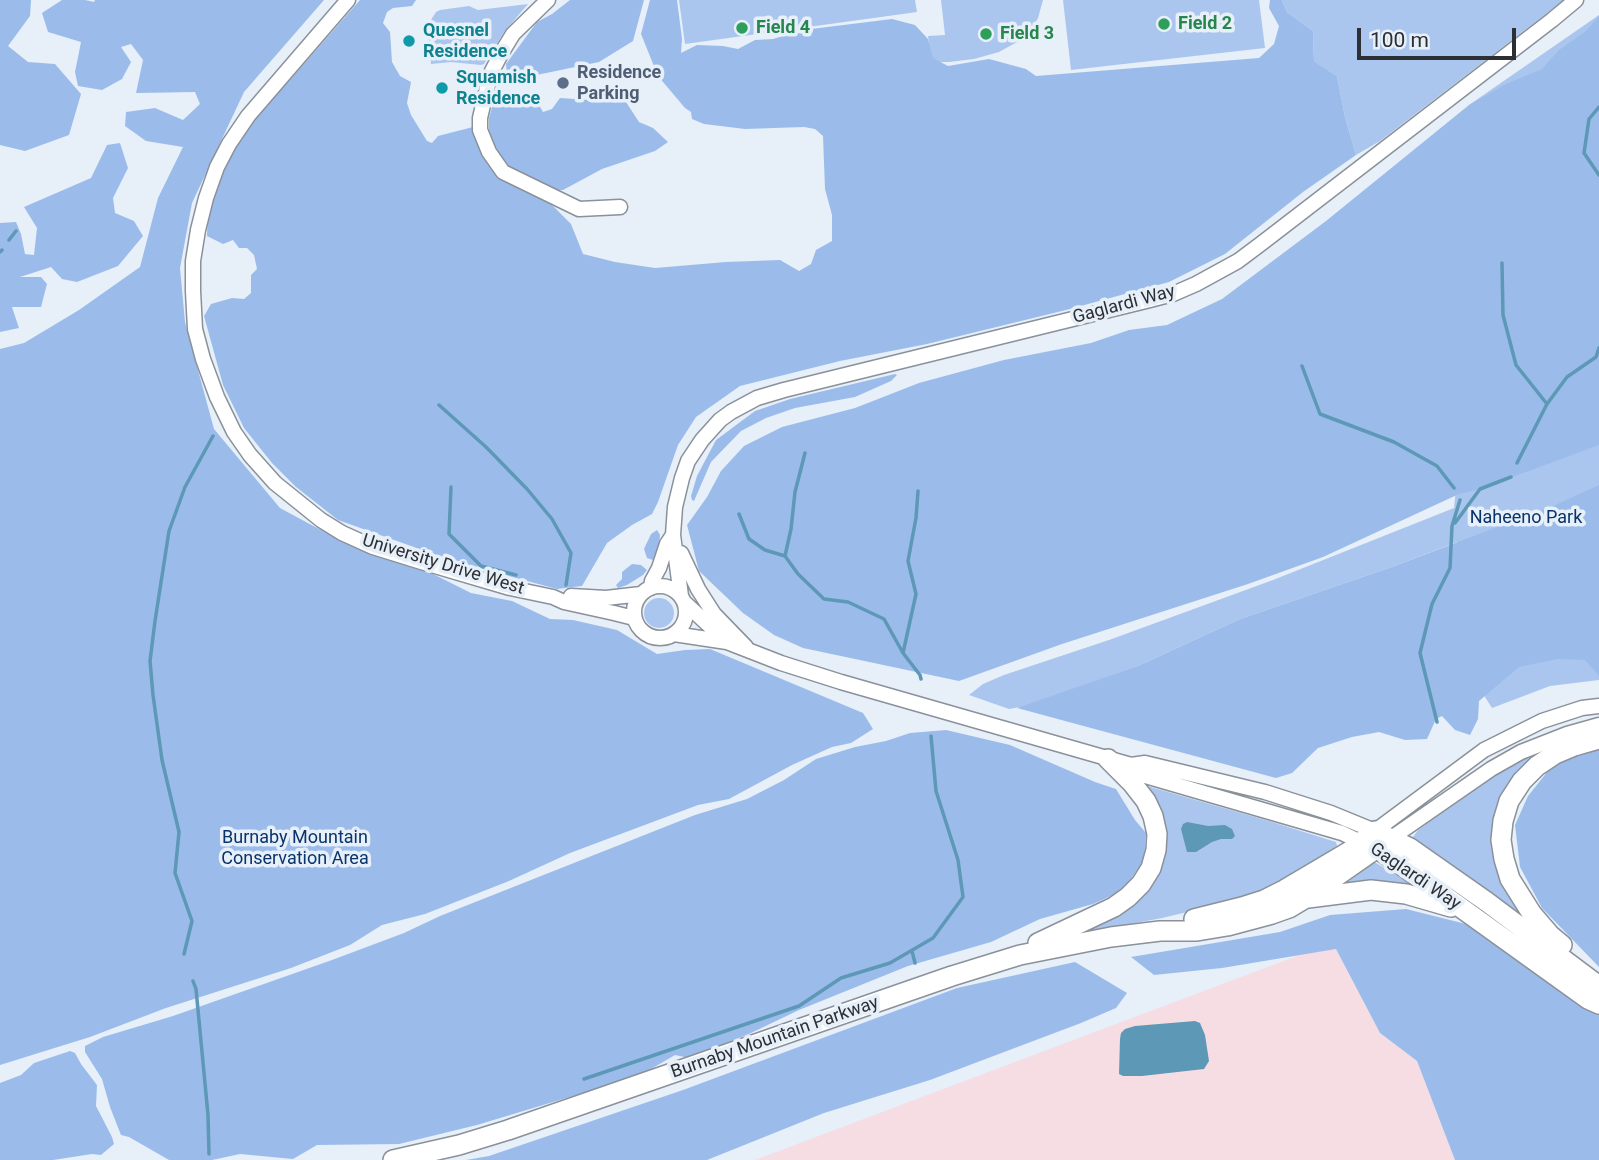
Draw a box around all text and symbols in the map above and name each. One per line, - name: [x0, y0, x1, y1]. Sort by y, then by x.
- place label: Field 2: [1178, 13, 1232, 35]
- scale bar: [1361, 14, 1520, 58]
- marker: Field 2: [1156, 16, 1172, 32]
- place label: Field 4: [756, 17, 810, 39]
- place label: Quesnel Residence: [423, 20, 507, 62]
- marker: Field 4: [734, 20, 750, 36]
- place label: Field 3: [1000, 23, 1054, 45]
- marker: Field 3: [978, 26, 994, 42]
- text: 100 m: [1370, 28, 1429, 52]
- marker: Quesnel Residence: [401, 33, 417, 49]
- place label: Residence Parking: [577, 62, 661, 104]
- place label: Squamish Residence: [456, 67, 540, 110]
- marker: Residence Parking: [555, 75, 571, 91]
- marker: Squamish Residence: [434, 80, 450, 96]
- street label: Gaglardi Way: [1070, 281, 1178, 329]
- park label: Naheeno Park: [1470, 507, 1582, 529]
- street label: University Drive West: [359, 530, 527, 600]
- park label: Burnaby Mountain Conservation Area: [221, 827, 369, 870]
- street label: Gaglardi Way: [1365, 839, 1465, 915]
- street label: Burnaby Mountain Parkway: [668, 992, 882, 1084]

